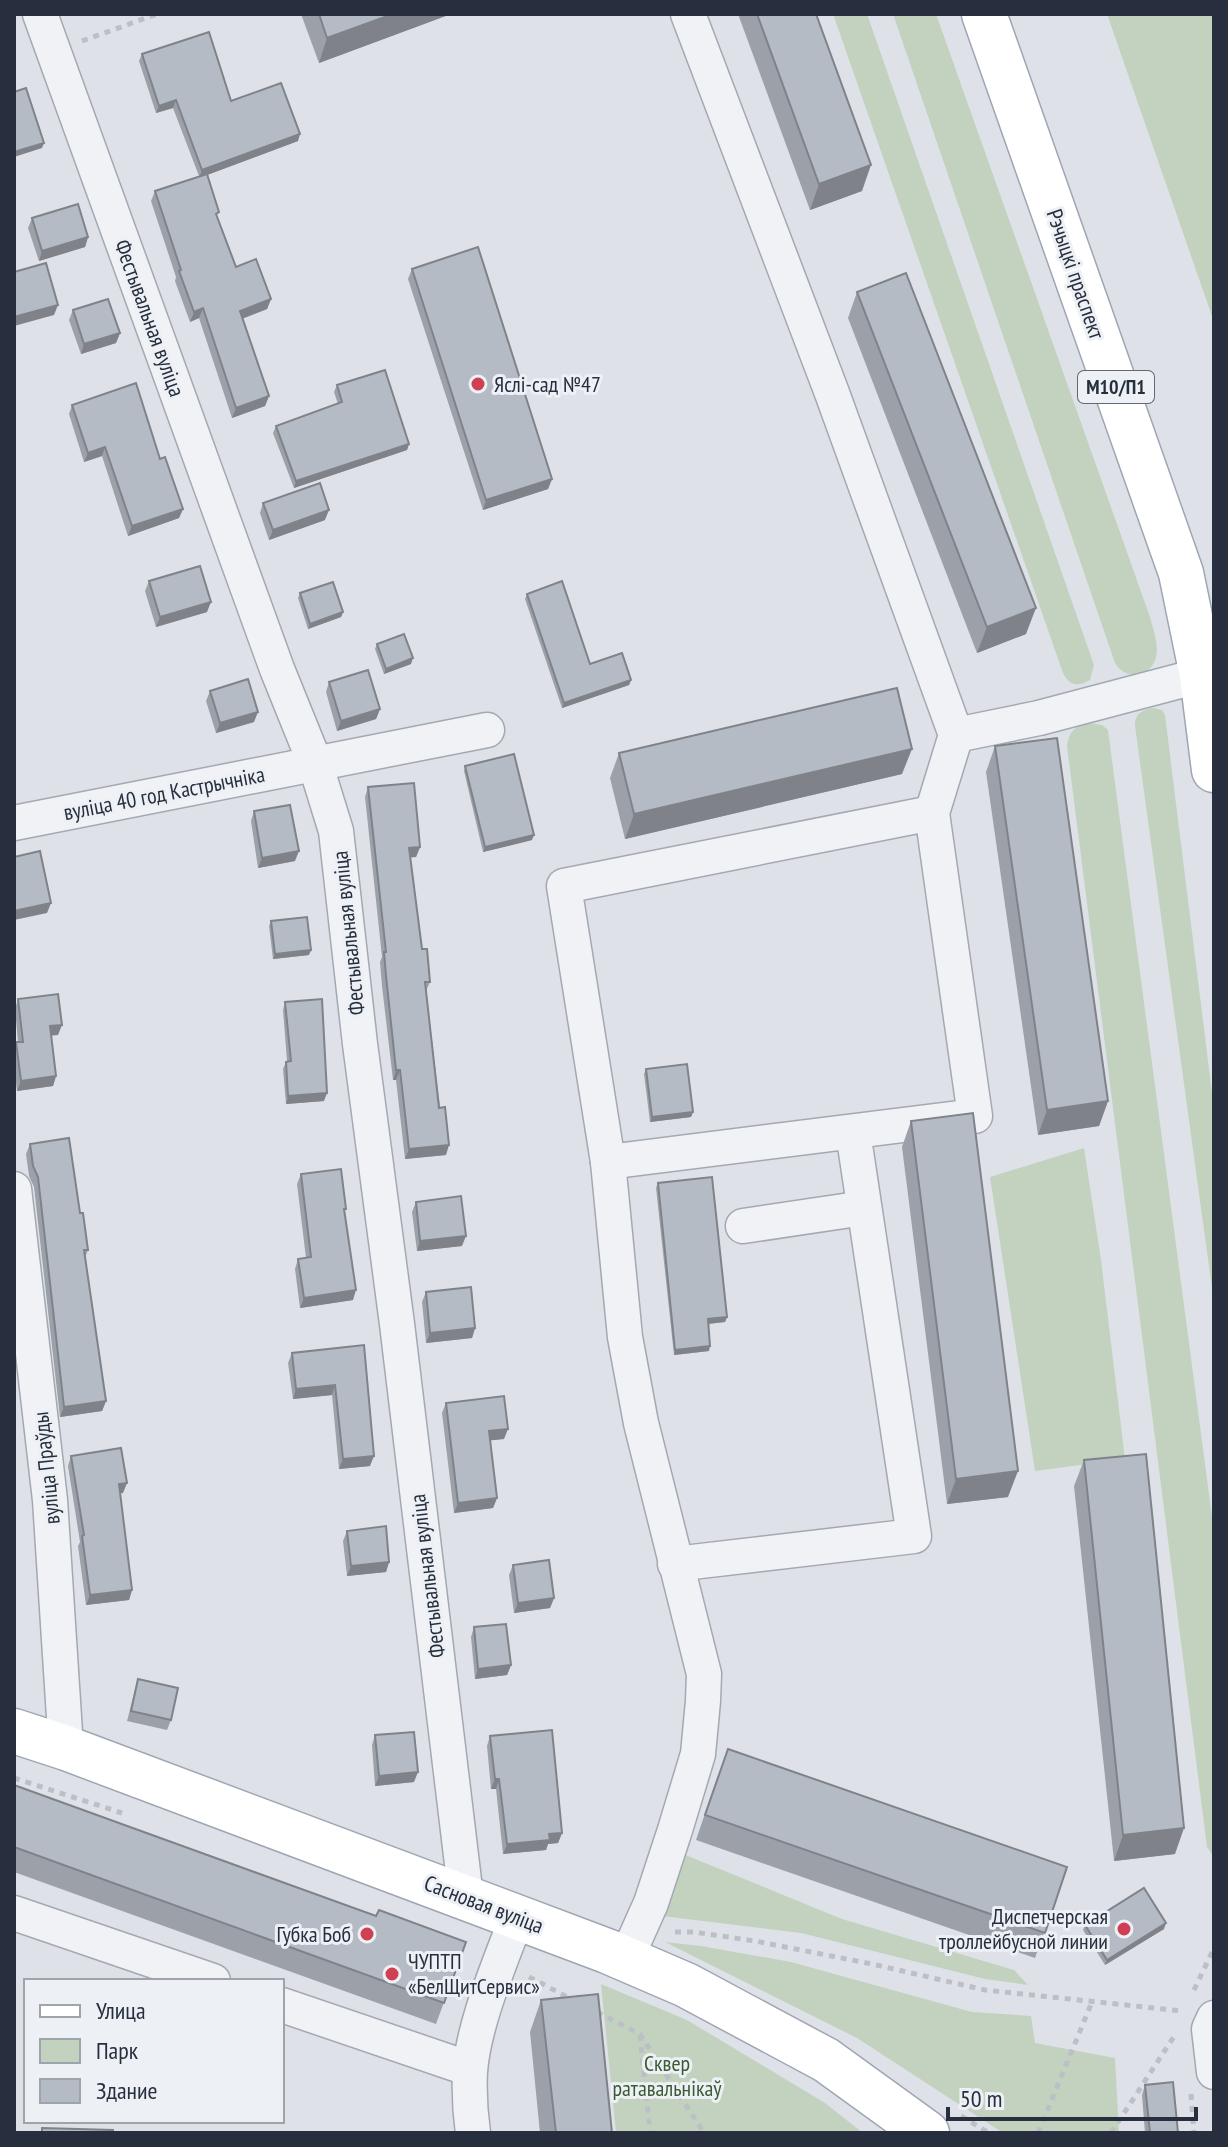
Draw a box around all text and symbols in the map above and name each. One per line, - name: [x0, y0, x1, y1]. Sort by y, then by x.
- street label: Рэчыцкі праспект: [1041, 205, 1112, 344]
- street label: Фестывальная вуліца: [109, 236, 191, 400]
- place label: Яслі-сад №47: [494, 370, 601, 398]
- road number: М10/П1: [1078, 371, 1154, 403]
- marker: Яслі-сад №47: [469, 375, 487, 393]
- street label: вуліца 40 год Кастрычніка: [61, 760, 267, 826]
- street label: Фестывальная вуліца: [325, 850, 371, 1016]
- street label: вуліца Праўды: [26, 1410, 66, 1526]
- street label: Фестывальная вуліца: [403, 1492, 451, 1660]
- street label: Сасновая вуліца: [420, 1868, 548, 1940]
- place label: Диспетчерская троллейбусной линии: [939, 1902, 1108, 1955]
- place label: Губка Боб: [277, 1920, 351, 1948]
- marker: Диспетчерская троллейбусной линии: [1115, 1920, 1133, 1938]
- marker: Губка Боб: [358, 1925, 376, 1943]
- place label: ЧУПТП «БелЩитСервис»: [408, 1947, 540, 2000]
- marker: ЧУПТП «БелЩитСервис»: [383, 1965, 401, 1983]
- legend: [24, 1979, 284, 2123]
- text: Улица: [96, 1995, 146, 2026]
- text: Парк: [96, 2035, 139, 2066]
- park label: Сквер ратавальнікаў: [612, 2049, 722, 2102]
- scale bar: [948, 2071, 1196, 2121]
- text: Здание: [96, 2075, 157, 2106]
- text: 50 m: [960, 2083, 1002, 2114]

